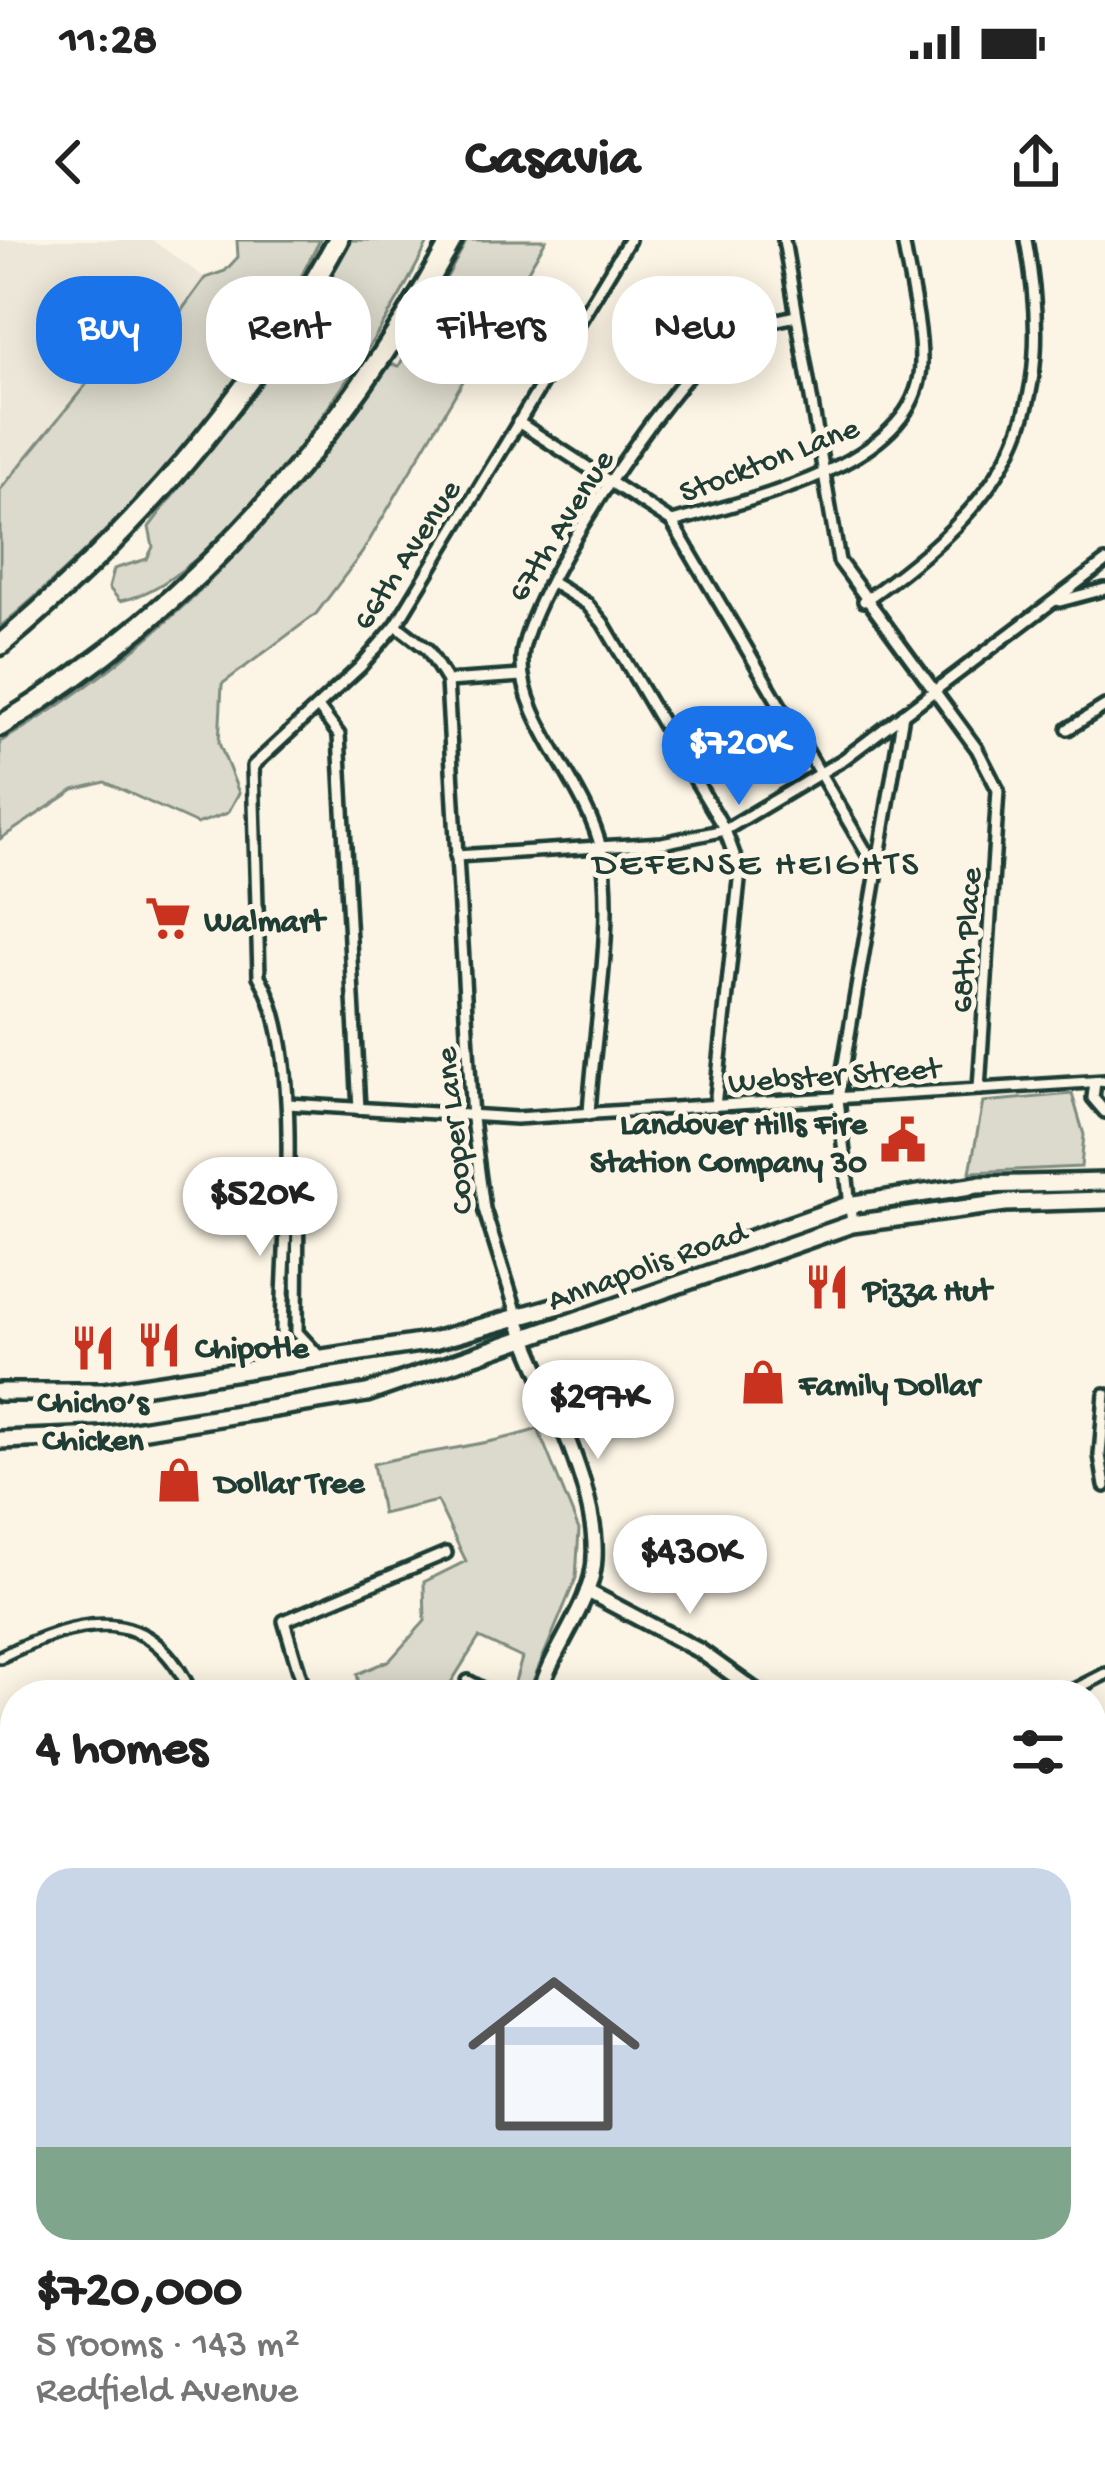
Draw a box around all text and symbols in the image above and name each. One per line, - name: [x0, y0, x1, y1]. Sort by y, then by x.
- text: 11:28: [60, 16, 157, 69]
- icon: back: [36, 129, 102, 195]
- icon: share: [1003, 129, 1069, 195]
- text: Casavia: [465, 130, 640, 194]
- chip: Buy: [36, 276, 182, 384]
- chip: Rent: [206, 276, 371, 384]
- chip: Filters: [395, 276, 588, 384]
- chip: New: [612, 276, 777, 384]
- street label: Stockton Lane: [675, 411, 866, 514]
- street label: 67th Avenue: [501, 443, 625, 610]
- street label: 66th Avenue: [346, 473, 472, 639]
- pin: $720K: [655, 706, 823, 808]
- text: $720K: [689, 722, 789, 768]
- district label: DEFENSE HEIGHTS: [591, 845, 921, 888]
- street label: 68th Place: [945, 865, 993, 1014]
- supermarket icon: Walmart: [143, 893, 193, 943]
- place label: Walmart: [203, 905, 328, 943]
- street label: Cooper Lane: [429, 1044, 485, 1216]
- street label: Webster Street: [727, 1051, 944, 1104]
- place label: Landover Hills Fire Station Company 30: [590, 1108, 868, 1184]
- public building icon: Landover Hills Fire Station Company 30: [878, 1115, 928, 1165]
- pin: $520K: [176, 1157, 344, 1259]
- text: $520K: [210, 1173, 310, 1219]
- street label: Annapolis Road: [543, 1214, 755, 1322]
- restaurant icon: Pizza Hut: [802, 1262, 852, 1312]
- place label: Pizza Hut: [861, 1274, 995, 1312]
- restaurant icon: Chipotle: [134, 1320, 184, 1370]
- restaurant icon: Chicho’s Chicken: [68, 1323, 118, 1373]
- place label: Chipotle: [195, 1332, 310, 1370]
- shop icon: Family Dollar: [738, 1357, 788, 1407]
- pin: $297K: [514, 1360, 682, 1462]
- place label: Family Dollar: [798, 1369, 983, 1407]
- text: $297K: [549, 1376, 647, 1422]
- place label: Chicho’s Chicken: [37, 1386, 151, 1462]
- shop icon: Dollar Tree: [154, 1455, 204, 1505]
- place label: Dollar Tree: [212, 1467, 365, 1505]
- pin: $430K: [606, 1515, 774, 1617]
- text: $430K: [640, 1531, 740, 1577]
- icon: filters: [1005, 1719, 1071, 1785]
- text: 4 homes: [36, 1722, 207, 1782]
- icon: home: [446, 1946, 662, 2162]
- text: $720,000: [36, 2264, 242, 2324]
- text: 5 rooms · 143 m²: [36, 2324, 300, 2370]
- text: Redfield Avenue: [36, 2370, 298, 2416]

